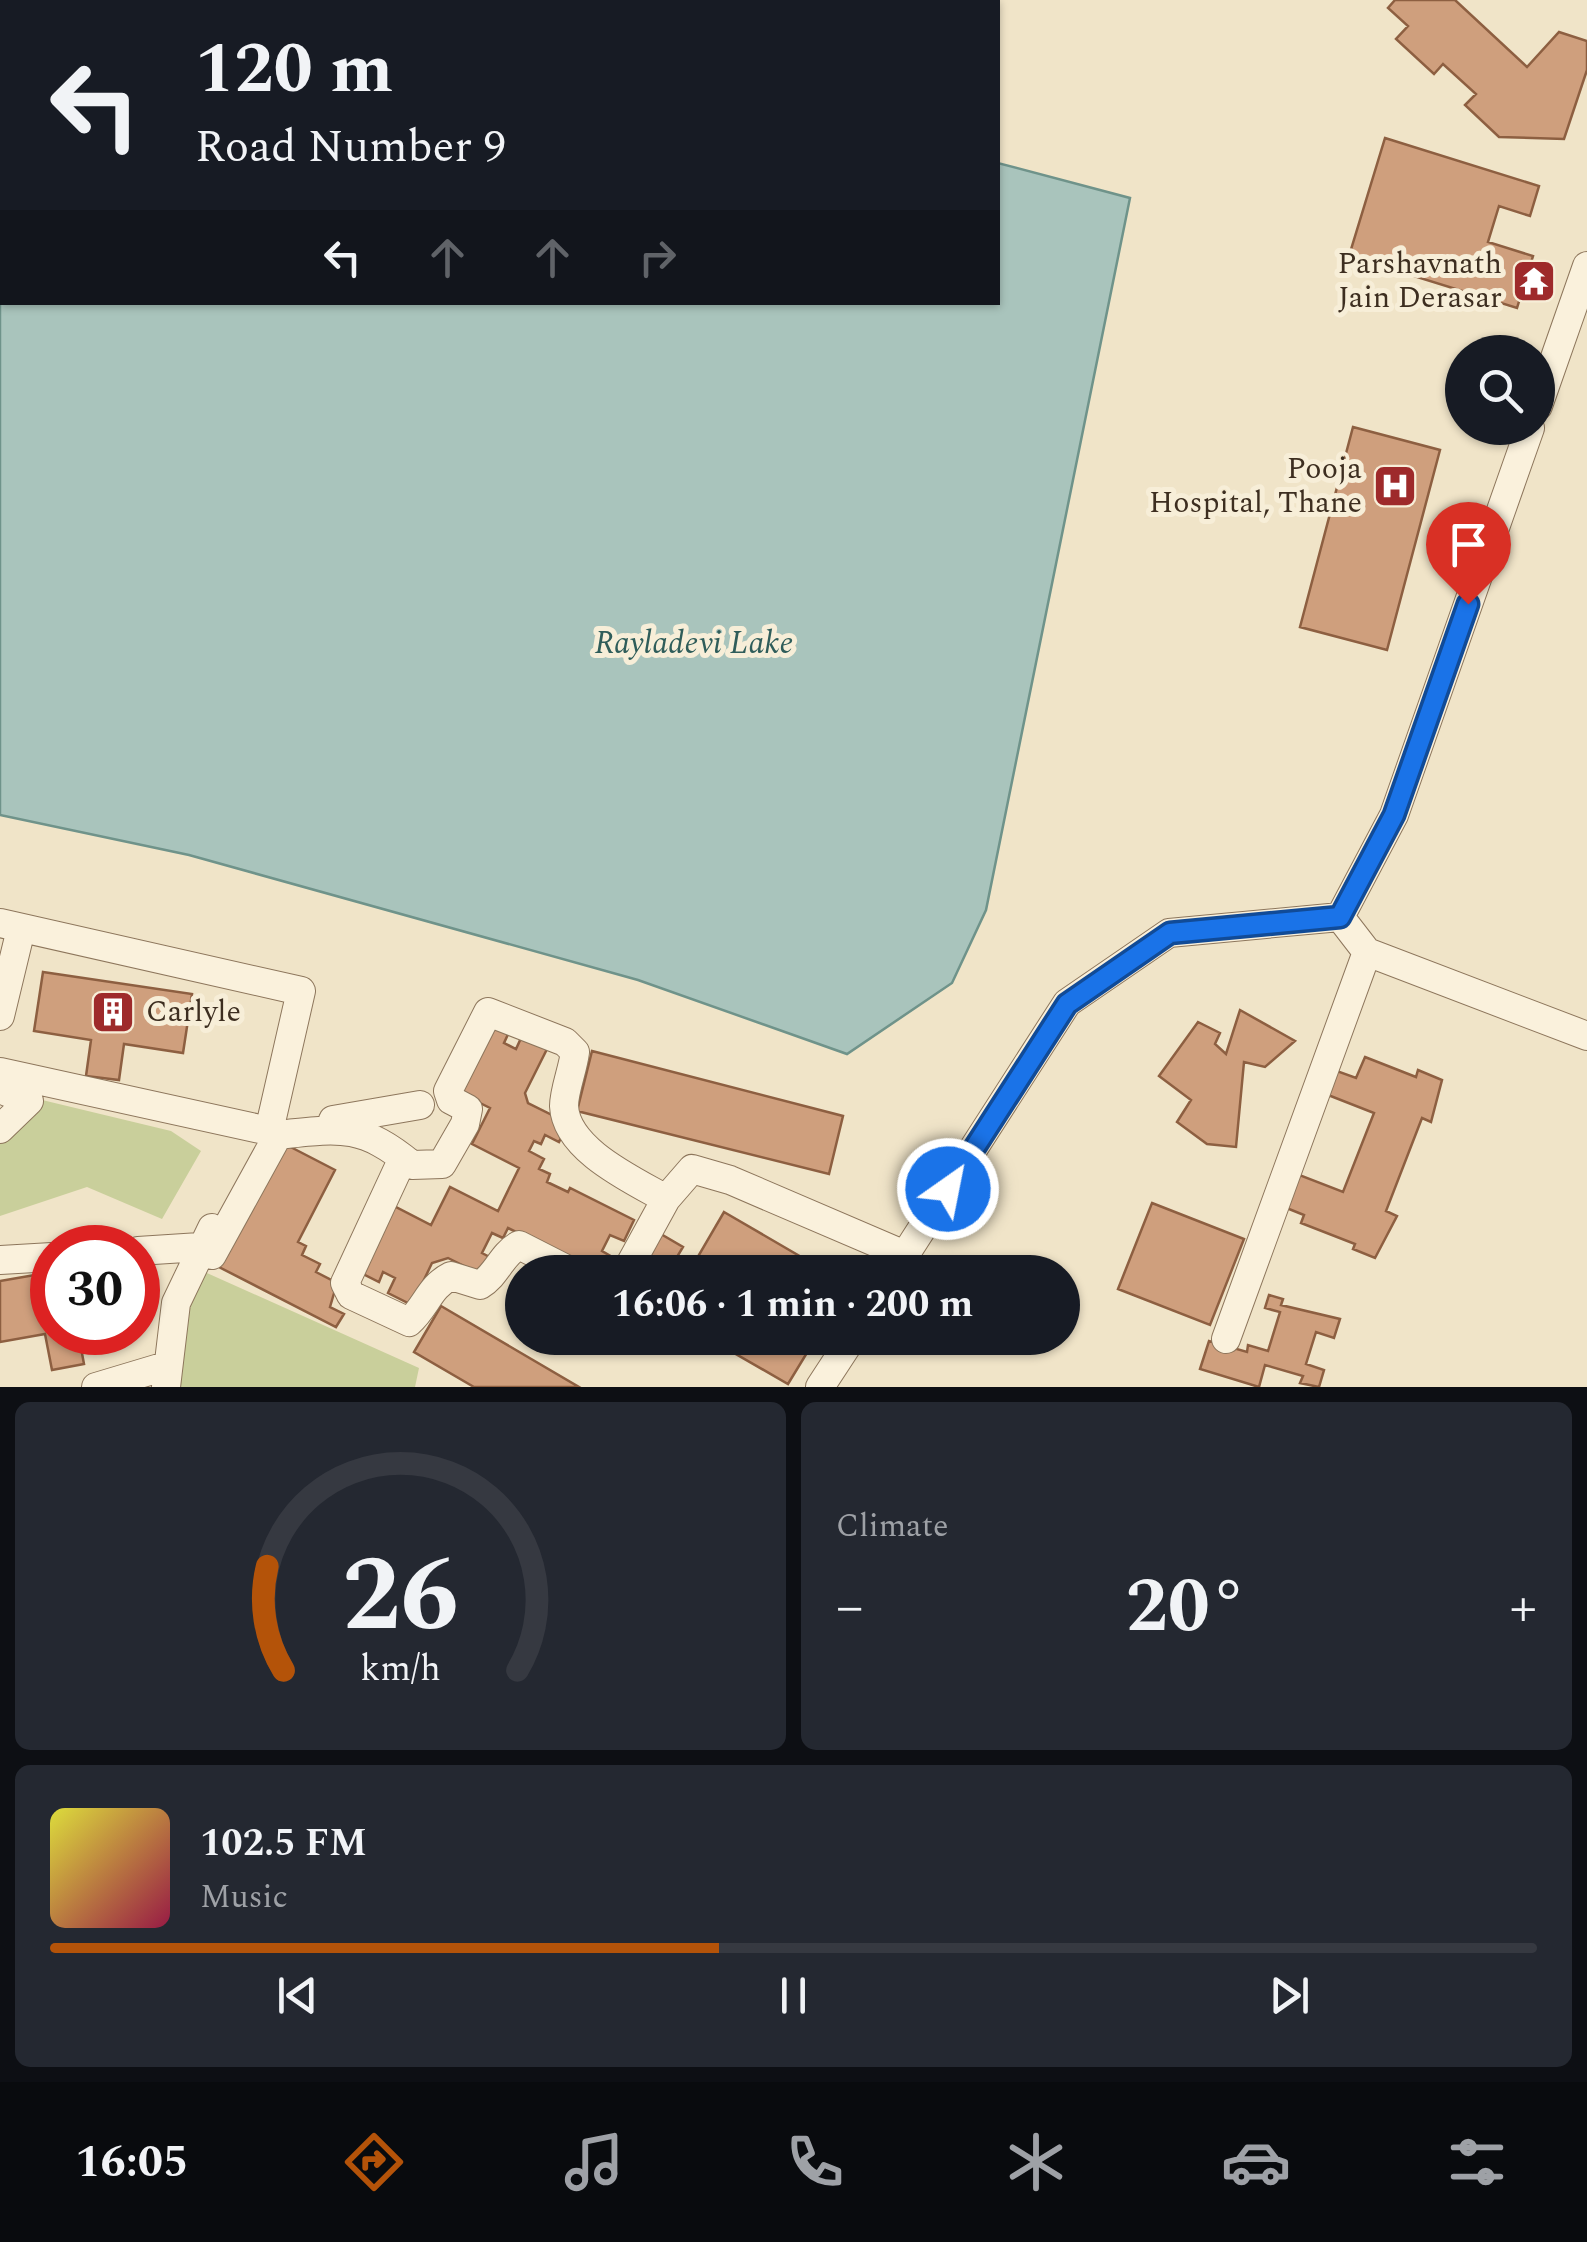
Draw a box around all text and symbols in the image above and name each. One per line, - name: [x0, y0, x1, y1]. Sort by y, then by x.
- text: 120 m: [195, 17, 393, 123]
- icon: left: [30, 40, 160, 170]
- text: Road Number 9: [195, 113, 506, 182]
- icon: left: [315, 230, 370, 285]
- icon: ahead: [420, 230, 475, 285]
- icon: ahead: [525, 230, 580, 285]
- icon: right: [630, 230, 685, 285]
- place label: Parshavnath Jain Derasar: [1337, 241, 1502, 321]
- temple icon: Parshavnath Jain Derasar: [1511, 258, 1557, 304]
- map controls: [1445, 335, 1555, 445]
- button: search: [1445, 335, 1555, 445]
- place label: Pooja Hospital, Thane: [1149, 446, 1362, 526]
- hospital icon: Pooja Hospital, Thane: [1372, 463, 1418, 509]
- pin: [1426, 502, 1511, 605]
- icon: arrive: [1441, 517, 1496, 572]
- water label: Rayladevi Lake: [594, 619, 794, 668]
- building icon: Carlyle: [90, 989, 136, 1035]
- place label: Carlyle: [146, 989, 241, 1035]
- position arrow: [896, 1137, 1000, 1241]
- speed limit sign: 30: [30, 1225, 160, 1355]
- text: 16:06 · 1 min · 200 m: [612, 1276, 973, 1334]
- text: Climate: [836, 1502, 948, 1551]
- text: 26: [342, 1518, 459, 1676]
- text: 20°: [1126, 1551, 1247, 1665]
- text: −: [836, 1566, 864, 1649]
- text: +: [1509, 1566, 1537, 1649]
- text: km/h: [360, 1642, 441, 1697]
- text: 102.5 FM: [200, 1815, 367, 1873]
- text: Music: [200, 1873, 288, 1922]
- icon: previous: [270, 1968, 325, 2023]
- icon: pause: [766, 1968, 821, 2023]
- icon: next: [1262, 1968, 1317, 2023]
- icon: directions: [339, 2127, 409, 2197]
- icon: music: [559, 2127, 629, 2197]
- icon: phone: [780, 2127, 850, 2197]
- icon: climate: [1001, 2127, 1071, 2197]
- icon: car: [1221, 2127, 1291, 2197]
- icon: filters: [1442, 2127, 1512, 2197]
- text: 16:05: [75, 2128, 188, 2197]

